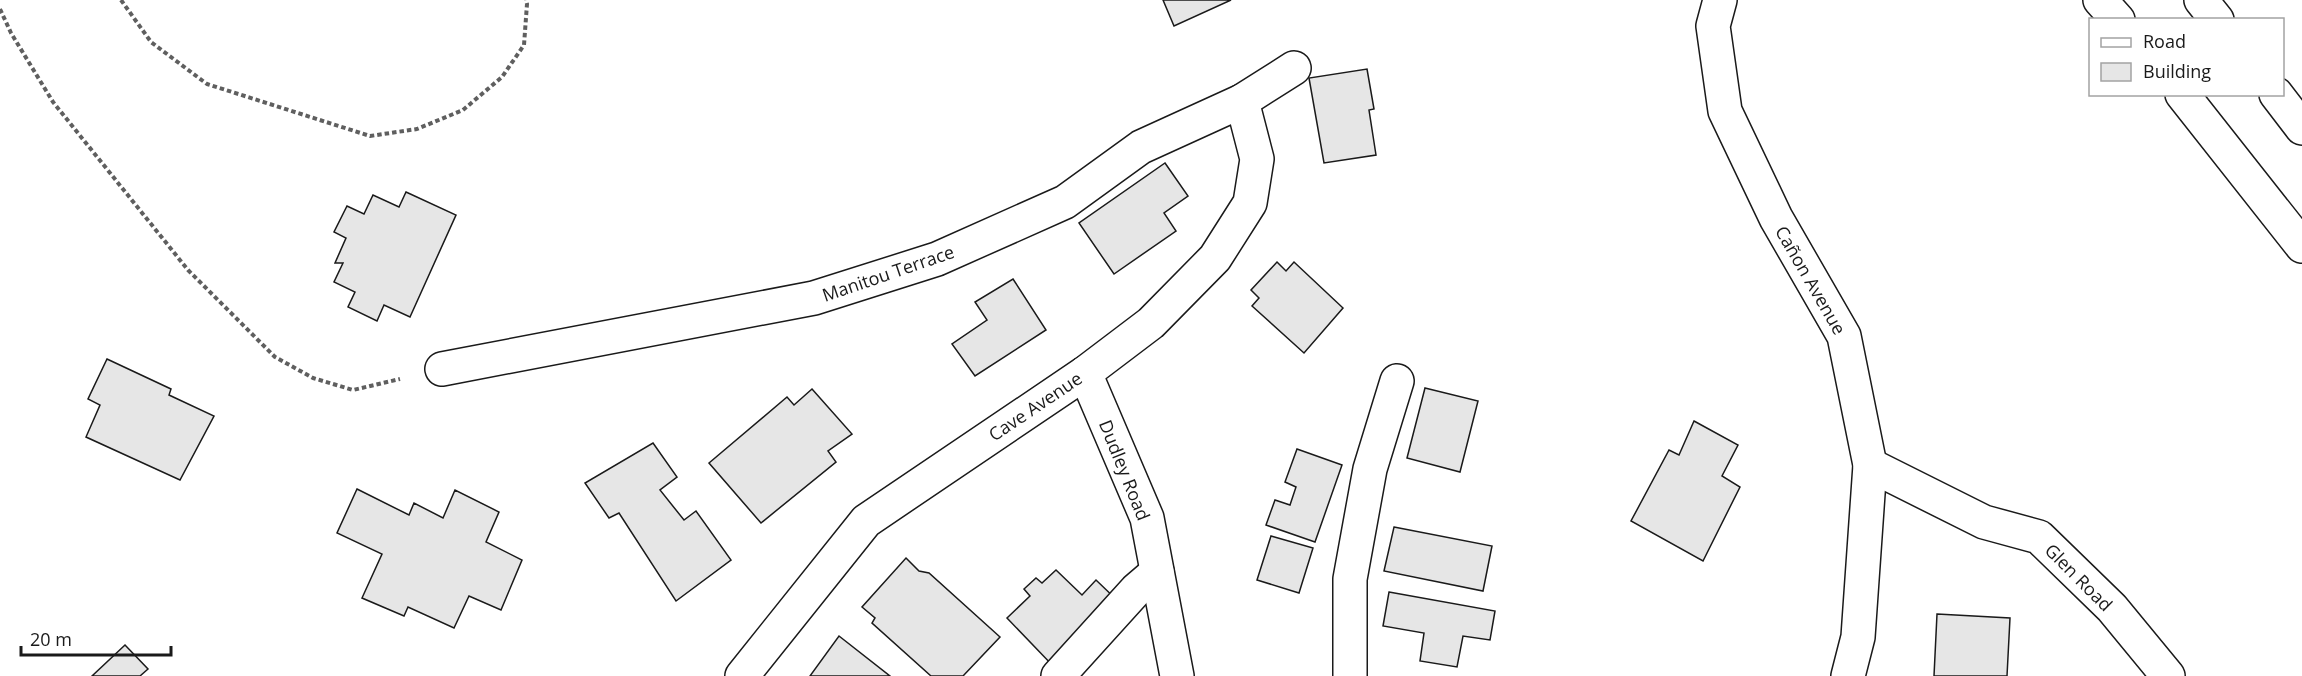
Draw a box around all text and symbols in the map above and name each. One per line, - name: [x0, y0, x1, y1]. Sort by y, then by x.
- legend: [2089, 18, 2284, 96]
- text: Road: [2143, 29, 2186, 53]
- text: Building: [2143, 59, 2211, 83]
- street label: Cañon Avenue: [1770, 221, 1852, 339]
- street label: Manitou Terrace: [819, 239, 957, 307]
- street label: Cave Avenue: [984, 366, 1086, 446]
- street label: Dudley Road: [1094, 416, 1156, 524]
- street label: Glen Road: [2040, 538, 2118, 616]
- scale bar: [21, 619, 171, 657]
- text: 20 m: [30, 627, 72, 651]

